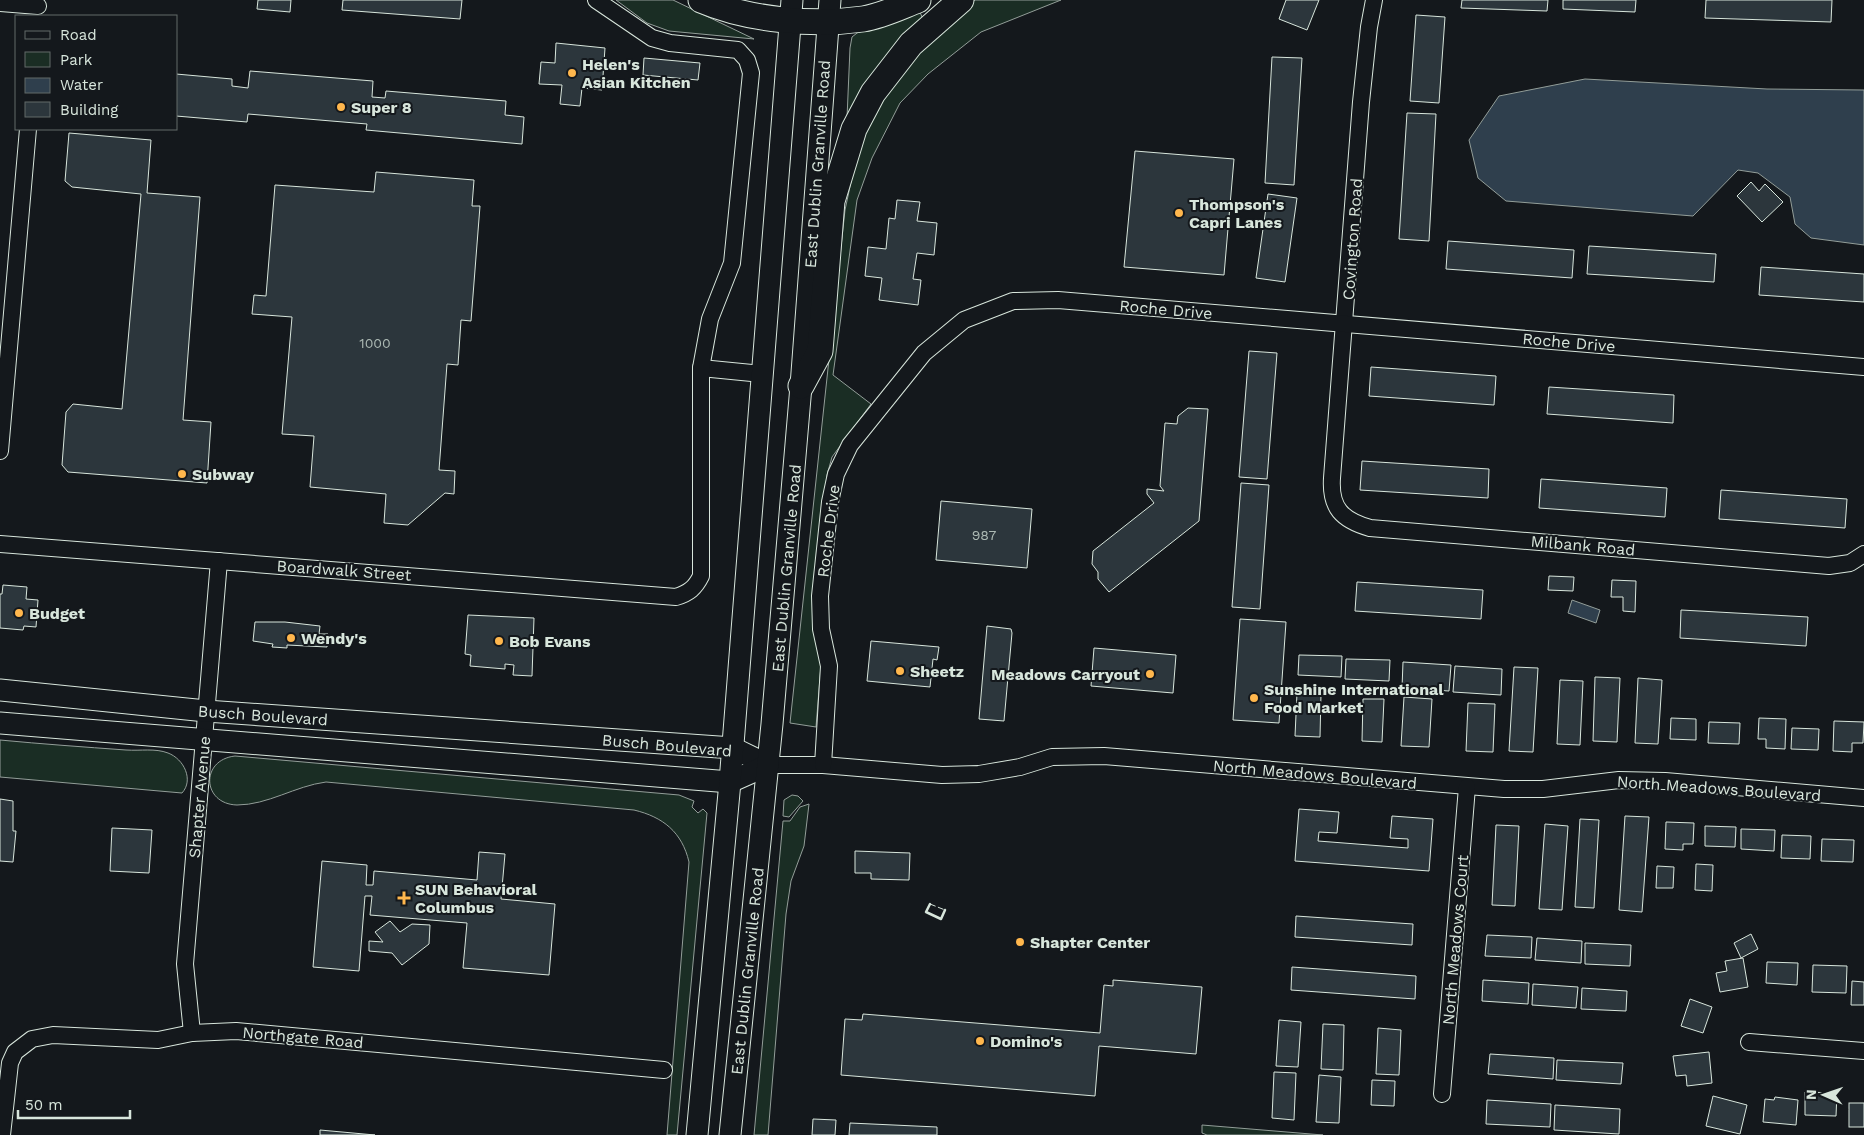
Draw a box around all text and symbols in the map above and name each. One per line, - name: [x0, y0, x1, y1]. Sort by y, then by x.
- legend: [15, 15, 178, 130]
- text: Road: [60, 26, 97, 44]
- text: Park: [60, 51, 93, 69]
- place label: Helen's Asian Kitchen: [582, 55, 691, 92]
- street label: East Dublin Granville Road: [801, 59, 834, 269]
- marker: Helen's Asian Kitchen: [566, 67, 578, 79]
- text: Water: [60, 76, 103, 94]
- place label: Super 8: [351, 98, 412, 117]
- text: Building: [60, 101, 118, 119]
- marker: Super 8: [335, 101, 347, 113]
- street label: Covington Road: [1339, 177, 1366, 301]
- place label: Thompson's Capri Lanes: [1189, 195, 1285, 232]
- marker: Thompson's Capri Lanes: [1173, 207, 1185, 219]
- street label: Roche Drive: [1119, 296, 1213, 323]
- street label: Roche Drive: [1522, 329, 1616, 356]
- house number: 1000: [359, 335, 391, 351]
- street label: East Dublin Granville Road: [768, 463, 805, 673]
- place label: Subway: [192, 465, 255, 484]
- marker: Subway: [176, 468, 188, 480]
- street label: Roche Drive: [813, 484, 844, 579]
- house number: 987: [972, 527, 996, 543]
- street label: Milbank Road: [1530, 531, 1636, 560]
- street label: Boardwalk Street: [276, 556, 412, 585]
- place label: Budget: [29, 604, 85, 623]
- marker: Budget: [13, 607, 25, 619]
- place label: Wendy's: [301, 629, 367, 648]
- marker: Wendy's: [285, 632, 297, 644]
- place label: Bob Evans: [509, 632, 591, 651]
- marker: Bob Evans: [493, 635, 505, 647]
- place label: Sheetz: [910, 662, 964, 681]
- marker: Sheetz: [894, 665, 906, 677]
- place label: Meadows Carryout: [991, 665, 1140, 684]
- marker: Meadows Carryout: [1144, 668, 1156, 680]
- place label: Sunshine International Food Market: [1264, 680, 1444, 717]
- marker: Sunshine International Food Market: [1248, 692, 1260, 704]
- street label: Busch Boulevard: [197, 701, 329, 730]
- street label: Busch Boulevard: [601, 730, 733, 761]
- street label: Shapter Avenue: [185, 735, 214, 859]
- street label: North Meadows Boulevard: [1212, 756, 1418, 793]
- street label: North Meadows Boulevard: [1616, 772, 1822, 805]
- street label: North Meadows Court: [1439, 854, 1472, 1026]
- street label: East Dublin Granville Road: [727, 866, 768, 1076]
- place label: SUN Behavioral Columbus: [415, 880, 537, 917]
- marker: SUN Behavioral Columbus: [397, 891, 411, 905]
- place label: Shapter Center: [1030, 933, 1150, 952]
- marker: Shapter Center: [1014, 936, 1026, 948]
- street label: Northgate Road: [242, 1023, 364, 1052]
- place label: Domino's: [990, 1032, 1063, 1051]
- marker: Domino's: [974, 1035, 986, 1047]
- north arrow: [1799, 1070, 1849, 1120]
- scale bar: [18, 1088, 130, 1120]
- text: N: [1803, 1089, 1819, 1100]
- text: 50 m: [25, 1096, 62, 1114]

